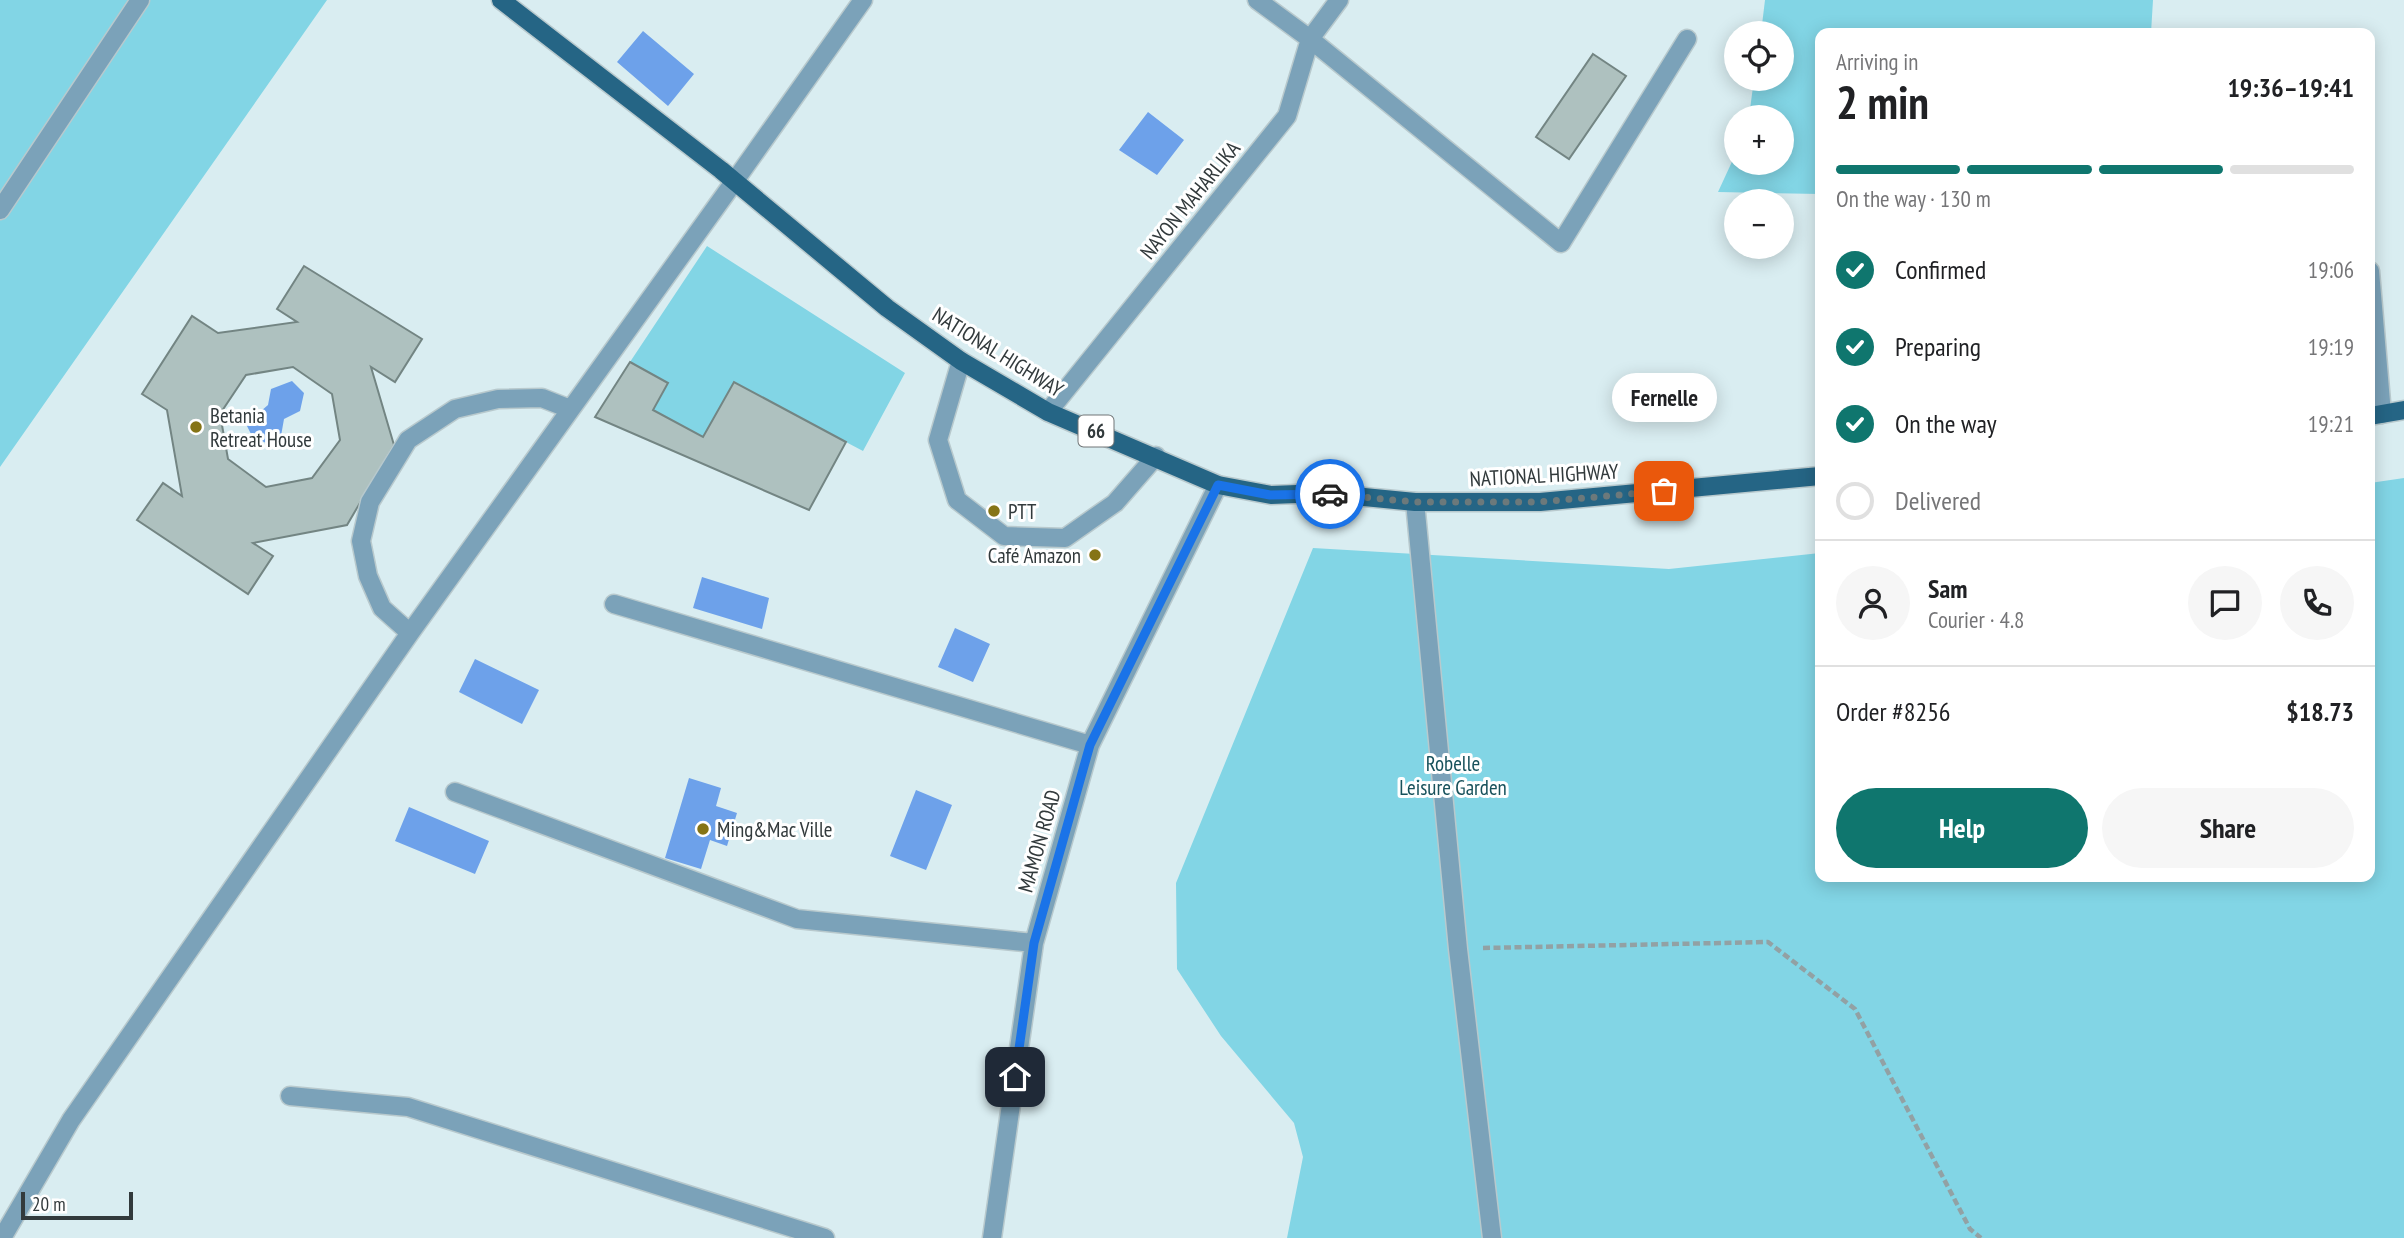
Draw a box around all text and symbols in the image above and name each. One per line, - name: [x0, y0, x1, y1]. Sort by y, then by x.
- map controls: [1724, 21, 1794, 259]
- button: locate: [1724, 21, 1794, 91]
- text: Arriving in: [1836, 47, 1918, 76]
- text: 19:36–19:41: [2227, 71, 2354, 104]
- text: 2 min: [1836, 72, 1929, 132]
- button: +: [1724, 105, 1794, 175]
- street label: NAYON MAHARLIKA: [1134, 135, 1246, 264]
- text: On the way · 130 m: [1836, 184, 1991, 213]
- button: −: [1724, 189, 1794, 259]
- icon: check: [1836, 251, 1874, 289]
- text: Confirmed: [1895, 253, 1986, 286]
- text: 19:06: [2308, 255, 2354, 284]
- street label: NATIONAL HIGHWAY: [928, 301, 1069, 403]
- icon: check: [1836, 328, 1874, 366]
- text: Preparing: [1895, 330, 1981, 363]
- text: 19:19: [2308, 332, 2354, 361]
- callout: Fernelle: [1612, 372, 1716, 421]
- text: Fernelle: [1631, 383, 1698, 412]
- place label: Betania Retreat House: [210, 402, 312, 453]
- icon: check: [1836, 405, 1874, 443]
- text: On the way: [1895, 407, 1997, 440]
- text: 19:21: [2308, 409, 2354, 438]
- road number: 66: [1078, 416, 1114, 446]
- marker: Betania Retreat House: [188, 419, 204, 435]
- street label: NATIONAL HIGHWAY: [1469, 458, 1620, 492]
- courier: [1295, 459, 1365, 529]
- pin: [1634, 461, 1694, 521]
- icon: bag: [1645, 472, 1683, 510]
- icon: car: [1311, 475, 1349, 513]
- text: Delivered: [1895, 484, 1981, 517]
- place label: PTT: [1008, 498, 1037, 525]
- marker: PTT: [986, 503, 1002, 519]
- place label: Café Amazon: [988, 542, 1081, 569]
- marker: Café Amazon: [1087, 547, 1103, 563]
- button: person: [1836, 566, 1910, 640]
- button: chat: [2188, 566, 2262, 640]
- button: phone: [2280, 566, 2354, 640]
- text: Sam: [1928, 572, 1967, 605]
- text: Courier · 4.8: [1928, 605, 2024, 634]
- text: Order #8256: [1836, 695, 1951, 728]
- text: $18.73: [2286, 695, 2354, 728]
- park label: Robelle Leisure Garden: [1399, 750, 1507, 801]
- street label: MAMON ROAD: [1011, 787, 1067, 895]
- button: Help: [1836, 788, 2088, 868]
- button: Share: [2102, 788, 2354, 868]
- place label: Ming&Mac Ville: [717, 816, 833, 843]
- marker: Ming&Mac Ville: [695, 821, 711, 837]
- pin: [985, 1047, 1045, 1107]
- icon: home: [996, 1058, 1034, 1096]
- scale bar: [21, 1189, 133, 1221]
- text: 20 m: [32, 1192, 66, 1216]

